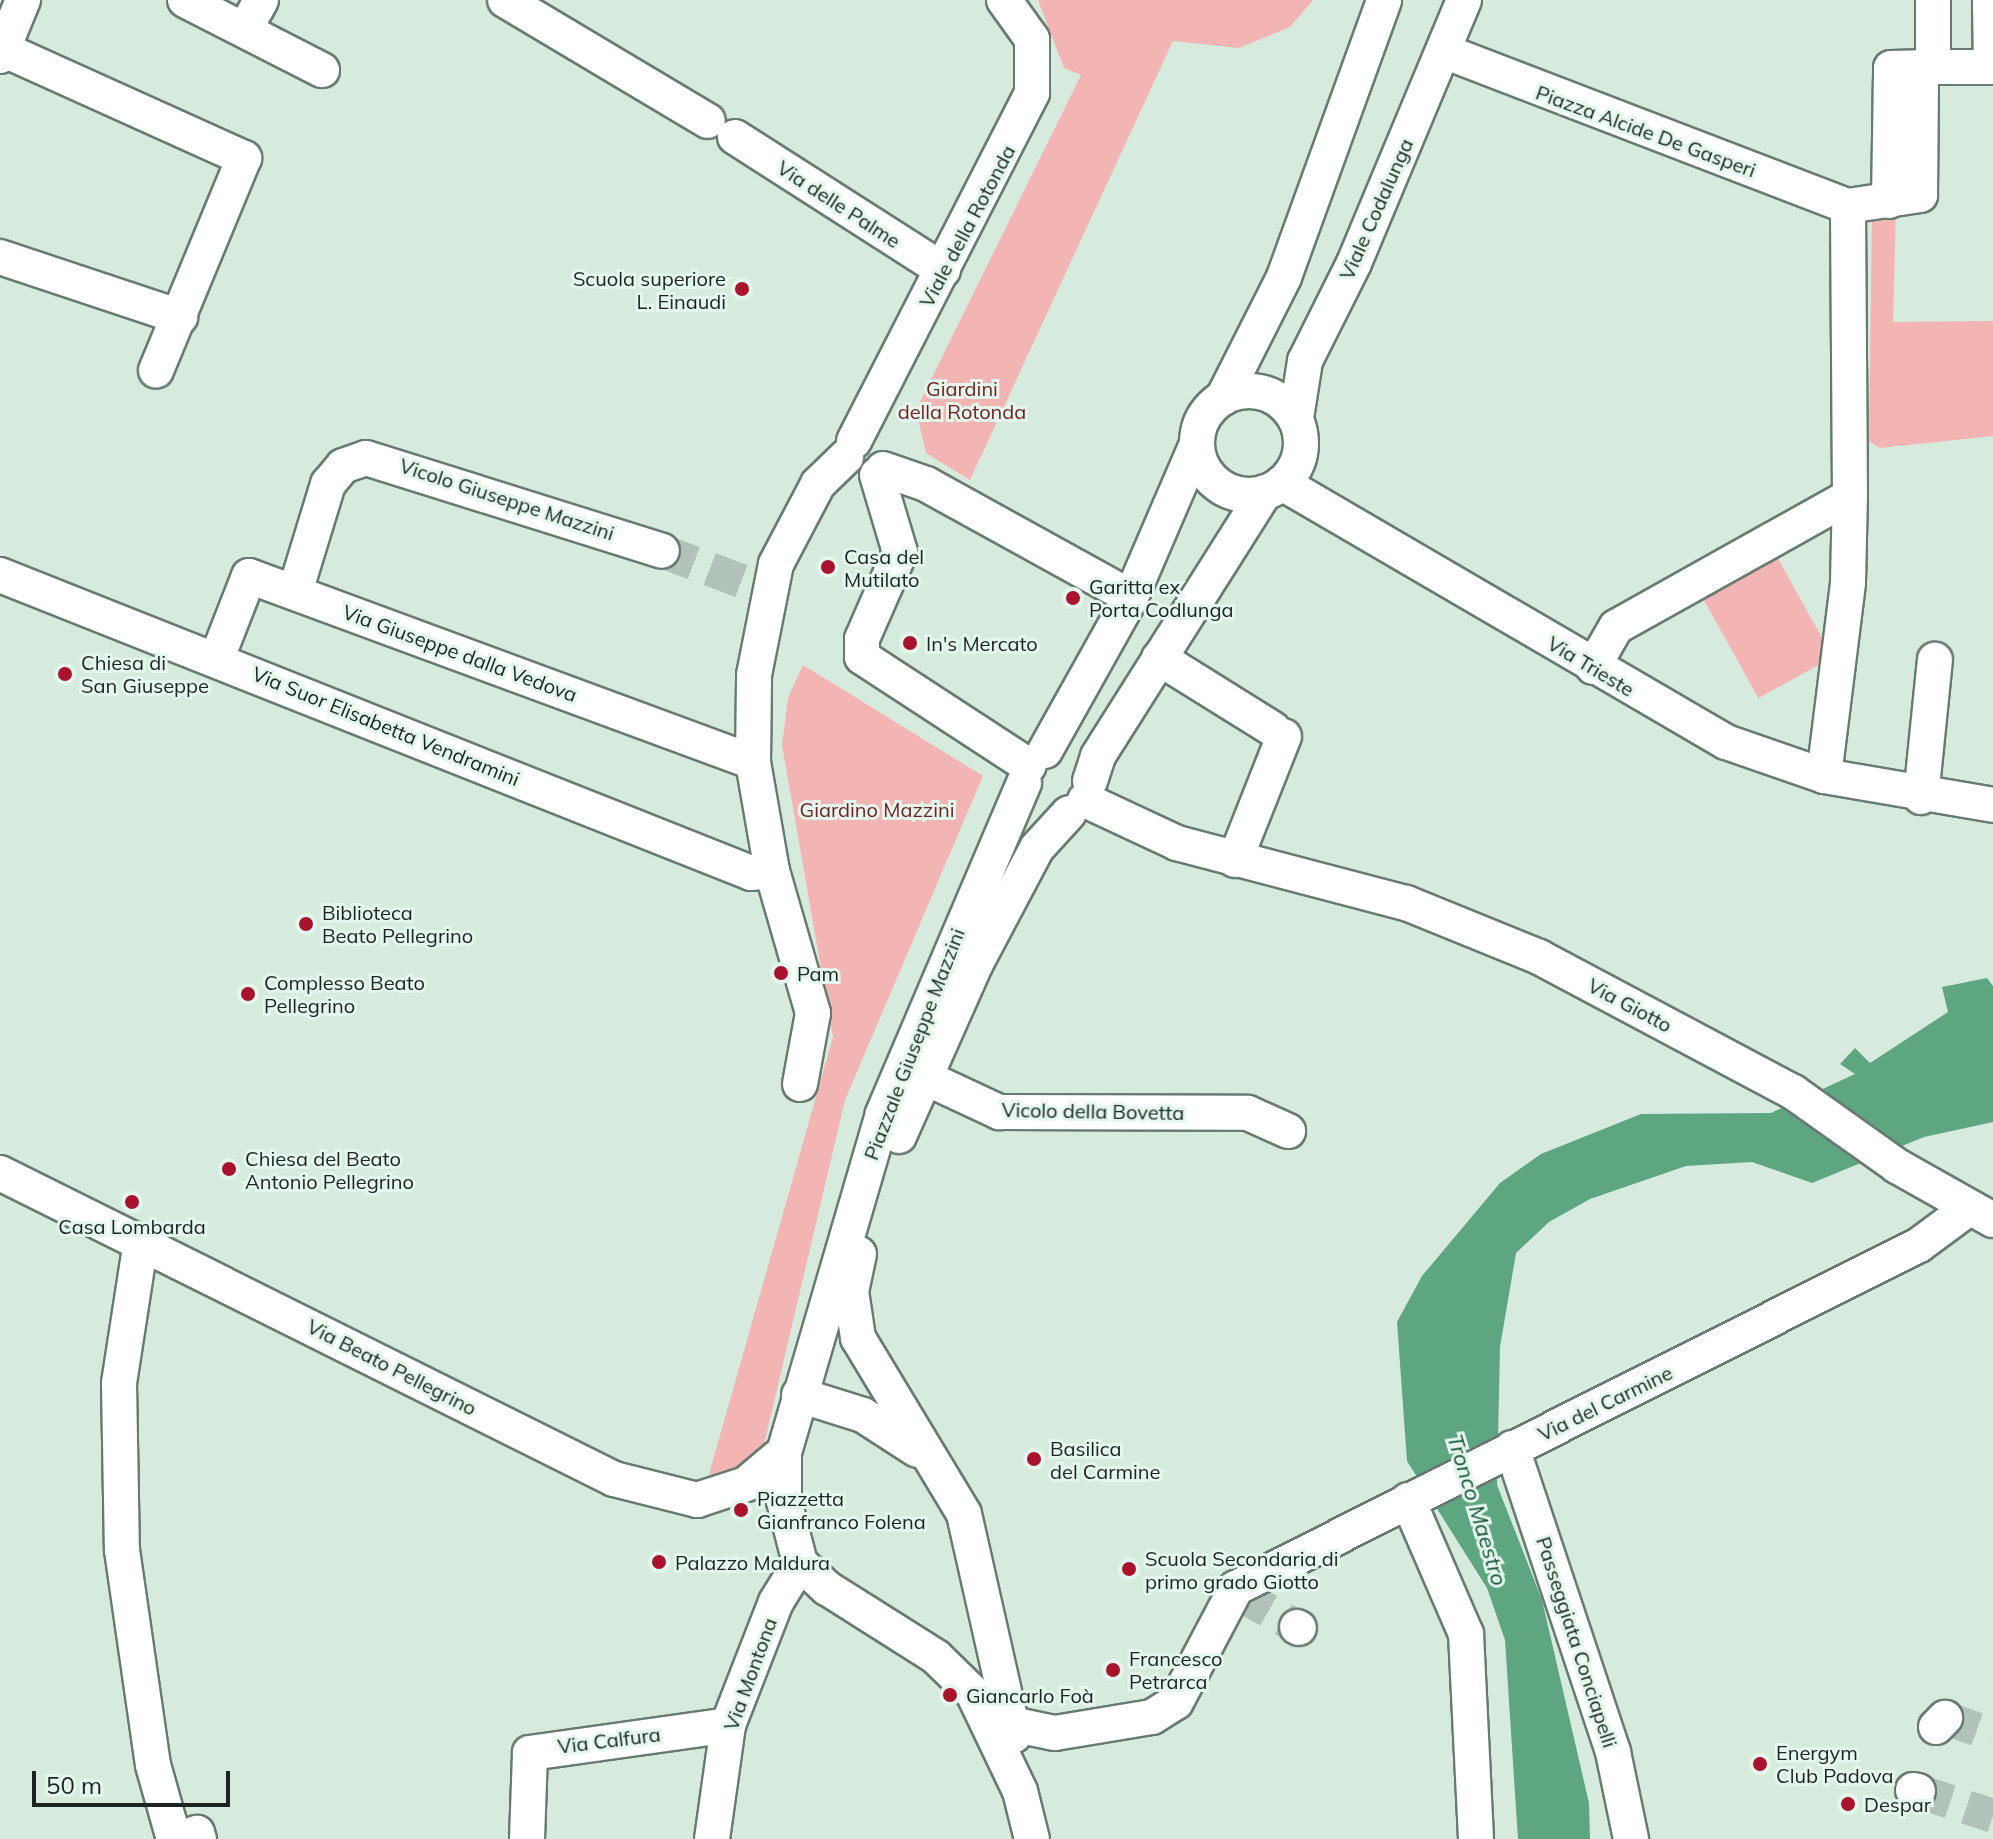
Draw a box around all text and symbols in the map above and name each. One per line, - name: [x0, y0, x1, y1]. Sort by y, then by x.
- street label: Piazza Alcide De Gasperi: [1533, 80, 1759, 182]
- street label: Viale Codalunga: [1334, 135, 1418, 283]
- street label: Viale della Rotonda: [914, 141, 1020, 311]
- street label: Via delle Palme: [773, 155, 905, 253]
- place label: Scuola superiore L. Einaudi: [573, 266, 726, 313]
- marker: Scuola superiore L. Einaudi: [733, 280, 751, 298]
- park label: Giardini della Rotonda: [898, 377, 1026, 424]
- street label: Vicolo Giuseppe Mazzini: [397, 453, 617, 545]
- place label: Casa del Mutilato: [844, 544, 924, 591]
- marker: Casa del Mutilato: [819, 558, 837, 576]
- place label: Garitta ex Porta Codlunga: [1089, 574, 1233, 621]
- marker: Garitta ex Porta Codlunga: [1064, 589, 1082, 607]
- street label: Via Giuseppe dalla Vedova: [339, 599, 581, 707]
- place label: In's Mercato: [926, 631, 1038, 655]
- street label: Via Trieste: [1543, 631, 1639, 701]
- marker: In's Mercato: [901, 634, 919, 652]
- place label: Chiesa di San Giuseppe: [81, 650, 209, 697]
- street label: Via Suor Elisabetta Vendramini: [249, 661, 523, 791]
- marker: Chiesa di San Giuseppe: [56, 665, 74, 683]
- park label: Giardino Mazzini: [800, 797, 954, 821]
- place label: Biblioteca Beato Pellegrino: [322, 900, 473, 947]
- marker: Biblioteca Beato Pellegrino: [297, 915, 315, 933]
- street label: Piazzale Giuseppe Mazzini: [859, 925, 969, 1163]
- place label: Pam: [797, 961, 839, 985]
- marker: Pam: [772, 964, 790, 982]
- place label: Complesso Beato Pellegrino: [264, 970, 425, 1017]
- street label: Via Giotto: [1584, 973, 1676, 1037]
- marker: Complesso Beato Pellegrino: [239, 985, 257, 1003]
- street label: Vicolo della Bovetta: [1001, 1097, 1185, 1125]
- place label: Chiesa del Beato Antonio Pellegrino: [245, 1146, 414, 1193]
- marker: Chiesa del Beato Antonio Pellegrino: [220, 1160, 238, 1178]
- marker: Casa Lombarda: [123, 1193, 141, 1211]
- place label: Casa Lombarda: [58, 1214, 206, 1238]
- street label: Via Beato Pellegrino: [303, 1314, 481, 1420]
- street label: Via del Carmine: [1534, 1360, 1676, 1446]
- water label: Tronco Maestro: [1441, 1431, 1513, 1589]
- place label: Basilica del Carmine: [1050, 1436, 1160, 1483]
- marker: Basilica del Carmine: [1025, 1450, 1043, 1468]
- place label: Piazzetta Gianfranco Folena: [757, 1486, 926, 1533]
- marker: Piazzetta Gianfranco Folena: [732, 1501, 750, 1519]
- street label: Passeggiata Conciapelli: [1532, 1534, 1622, 1750]
- place label: Scuola Secondaria di primo grado Giotto: [1145, 1546, 1338, 1593]
- place label: Palazzo Maldura: [675, 1550, 830, 1574]
- marker: Palazzo Maldura: [650, 1553, 668, 1571]
- marker: Scuola Secondaria di primo grado Giotto: [1120, 1560, 1138, 1578]
- street label: Via Montona: [718, 1614, 782, 1734]
- place label: Francesco Petrarca: [1129, 1646, 1223, 1693]
- marker: Francesco Petrarca: [1104, 1661, 1122, 1679]
- place label: Giancarlo Foà: [966, 1683, 1094, 1707]
- marker: Giancarlo Foà: [941, 1686, 959, 1704]
- street label: Via Calfura: [556, 1722, 662, 1758]
- place label: Energym Club Padova: [1776, 1740, 1893, 1787]
- scale bar: [36, 1755, 234, 1805]
- marker: Energym Club Padova: [1751, 1755, 1769, 1773]
- text: 50 m: [46, 1770, 102, 1800]
- place label: Despar: [1864, 1792, 1931, 1816]
- marker: Despar: [1839, 1795, 1857, 1813]

